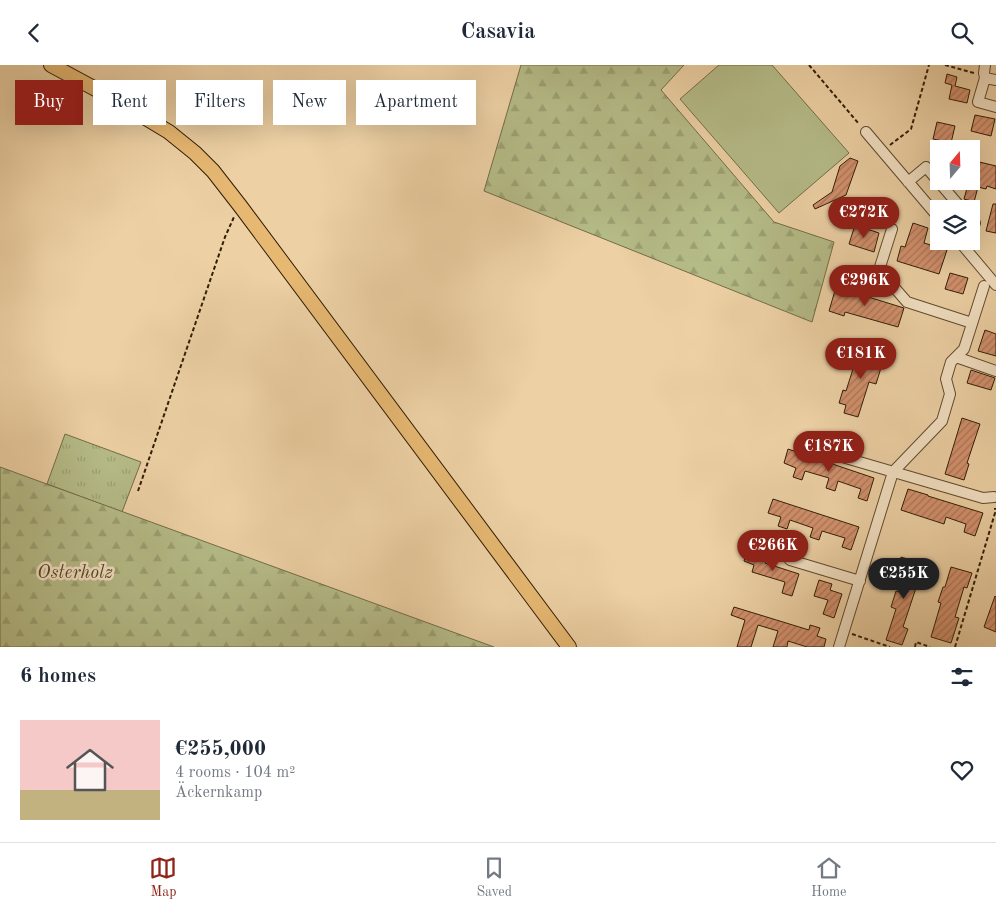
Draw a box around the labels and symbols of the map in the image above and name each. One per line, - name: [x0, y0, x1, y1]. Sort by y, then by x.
- north arrow: [930, 140, 980, 190]
- pin: €272K: [829, 197, 899, 239]
- pin: €296K: [830, 265, 900, 307]
- pin: €181K: [826, 337, 896, 380]
- pin: €187K: [794, 431, 864, 473]
- pin: €266K: [738, 529, 808, 572]
- pin: €255K: [869, 557, 939, 600]
- park label: Osterholz: [37, 564, 113, 583]

